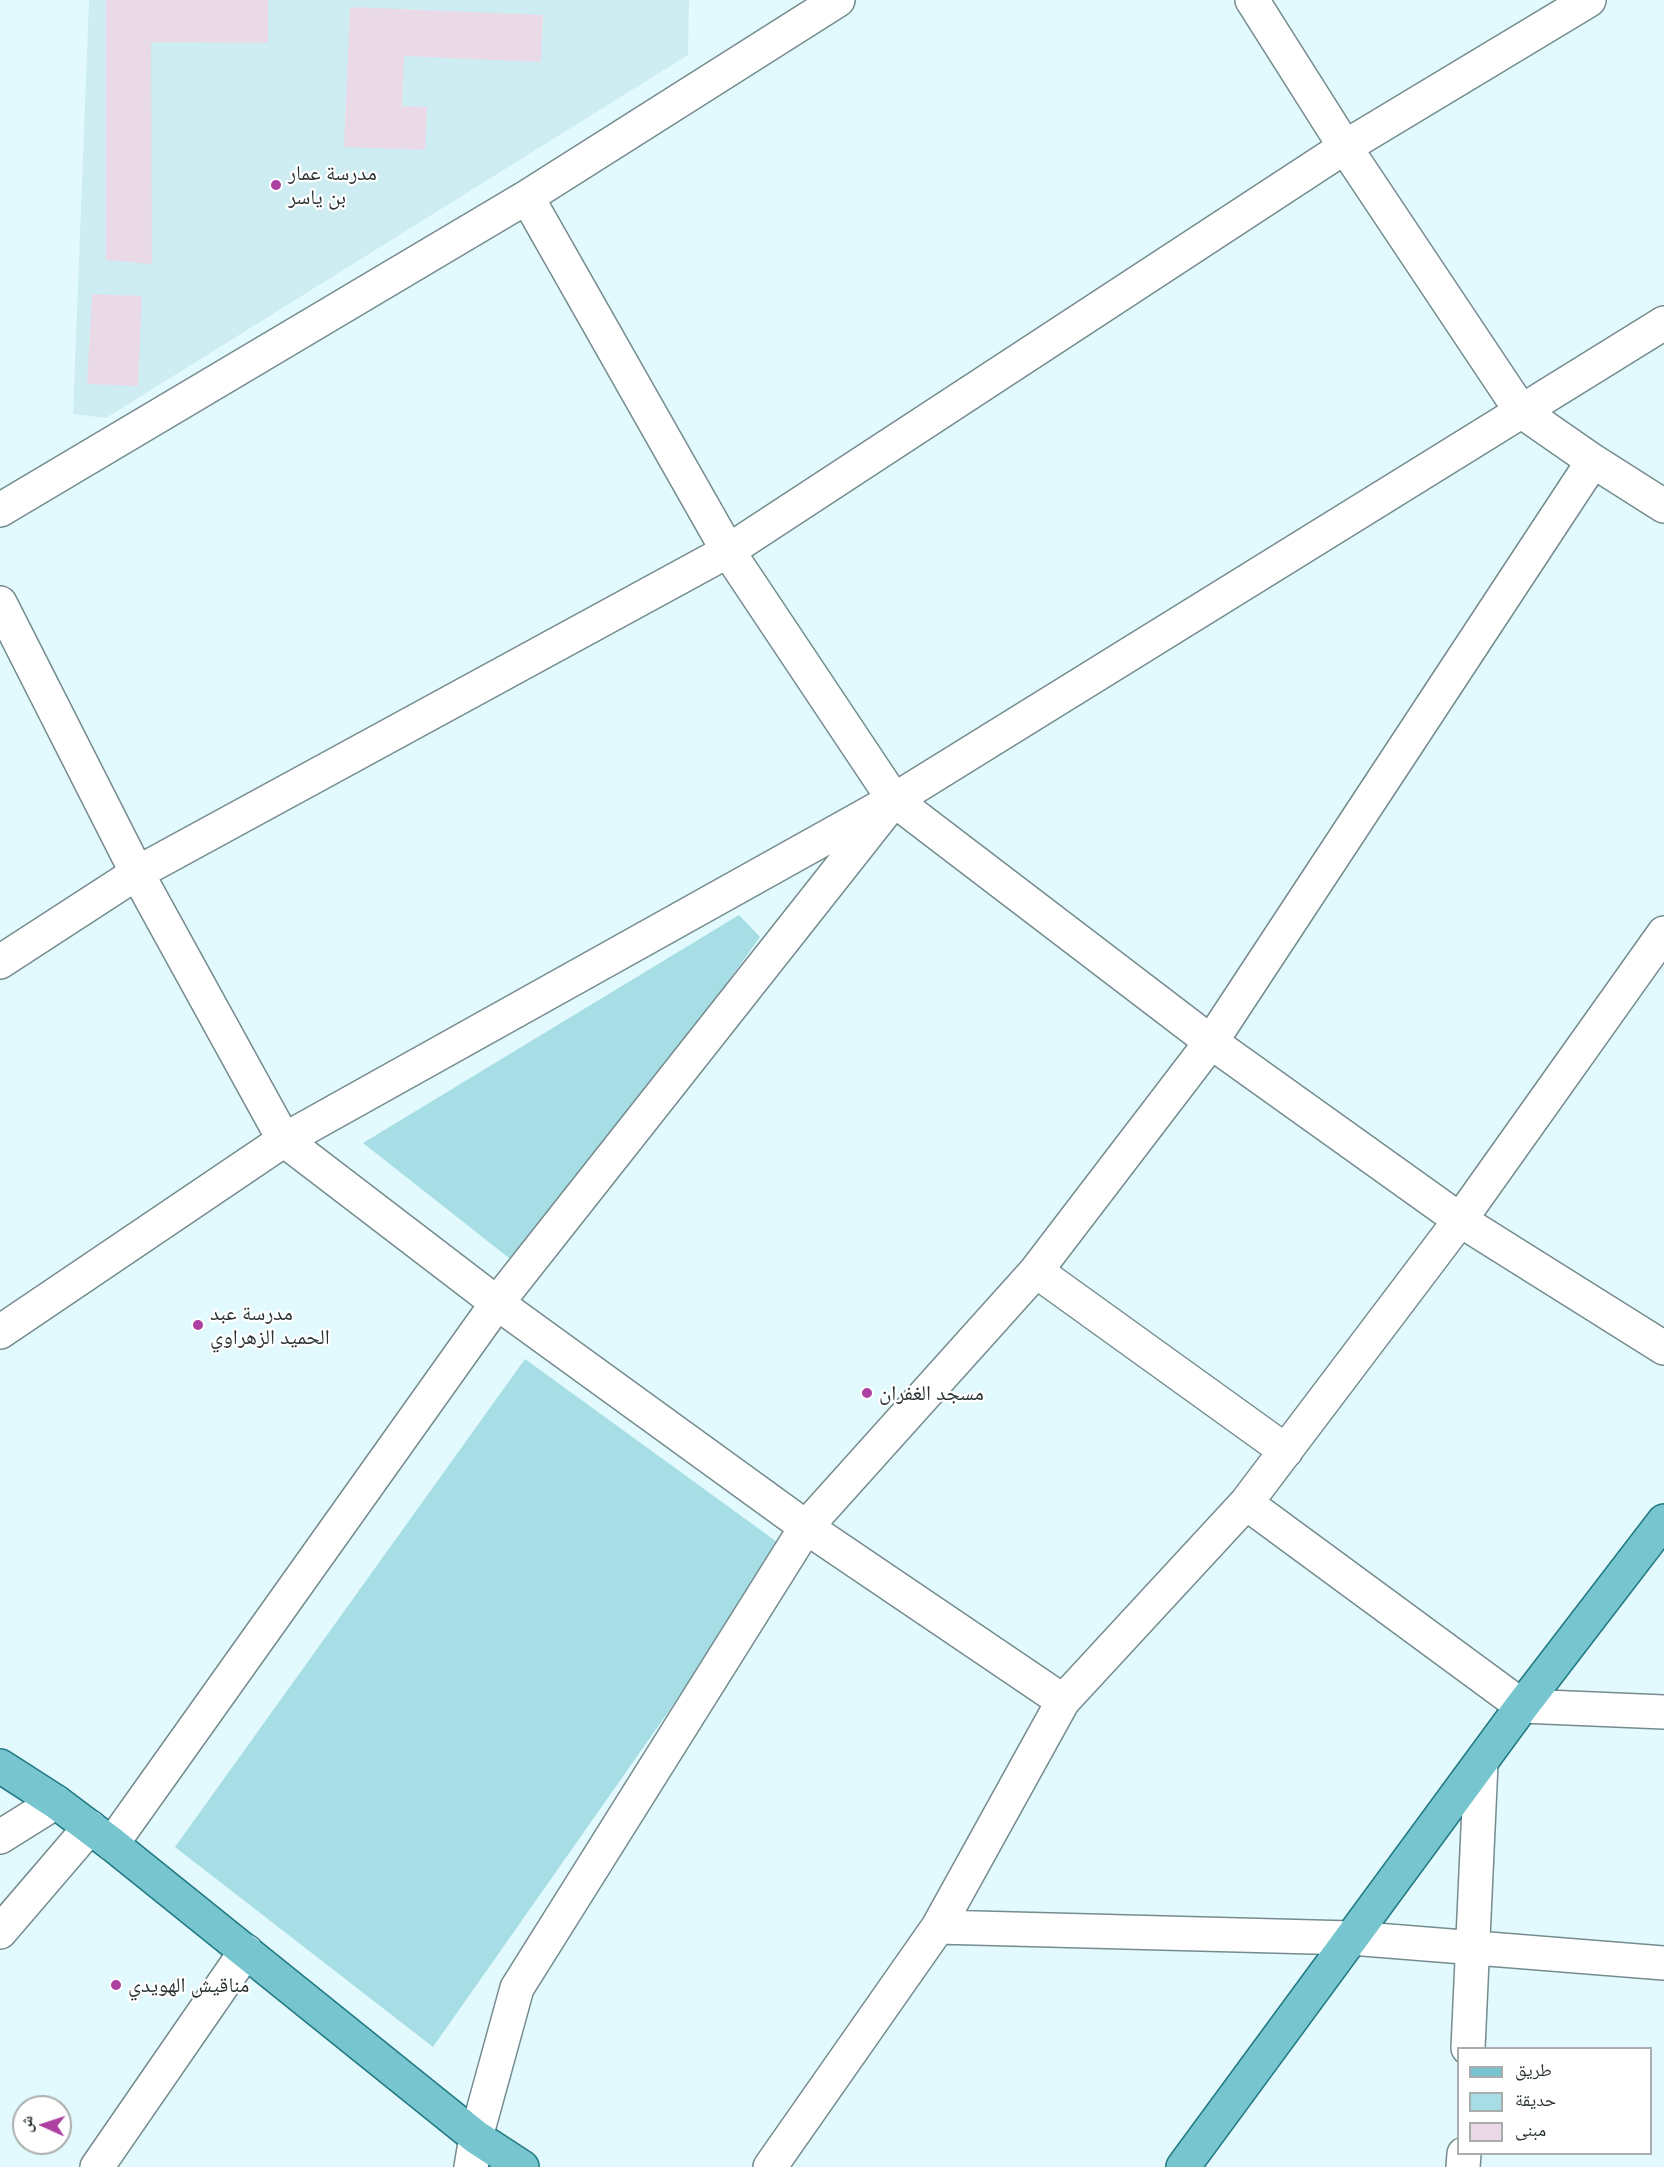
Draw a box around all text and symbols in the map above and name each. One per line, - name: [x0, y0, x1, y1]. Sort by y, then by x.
- place label: مدرسة عمار بن ياسر: [288, 160, 377, 210]
- marker: مدرسة عمار بن ياسر: [269, 178, 283, 192]
- place label: مدرسة عبد الحميد الزهراوي: [210, 1300, 330, 1350]
- marker: مدرسة عبد الحميد الزهراوي: [191, 1318, 205, 1332]
- place label: مسجد الغفران: [879, 1380, 984, 1406]
- marker: مسجد الغفران: [860, 1386, 874, 1400]
- place label: مناقيش الهويدي: [128, 1972, 249, 1998]
- marker: مناقيش الهويدي: [109, 1978, 123, 1992]
- legend: [1457, 2047, 1652, 2155]
- text: طريق: [1515, 2058, 1552, 2080]
- text: حديقة: [1515, 2088, 1556, 2110]
- north arrow: [12, 2095, 72, 2155]
- text: ش: [16, 2115, 36, 2133]
- text: مبنى: [1515, 2118, 1546, 2140]

